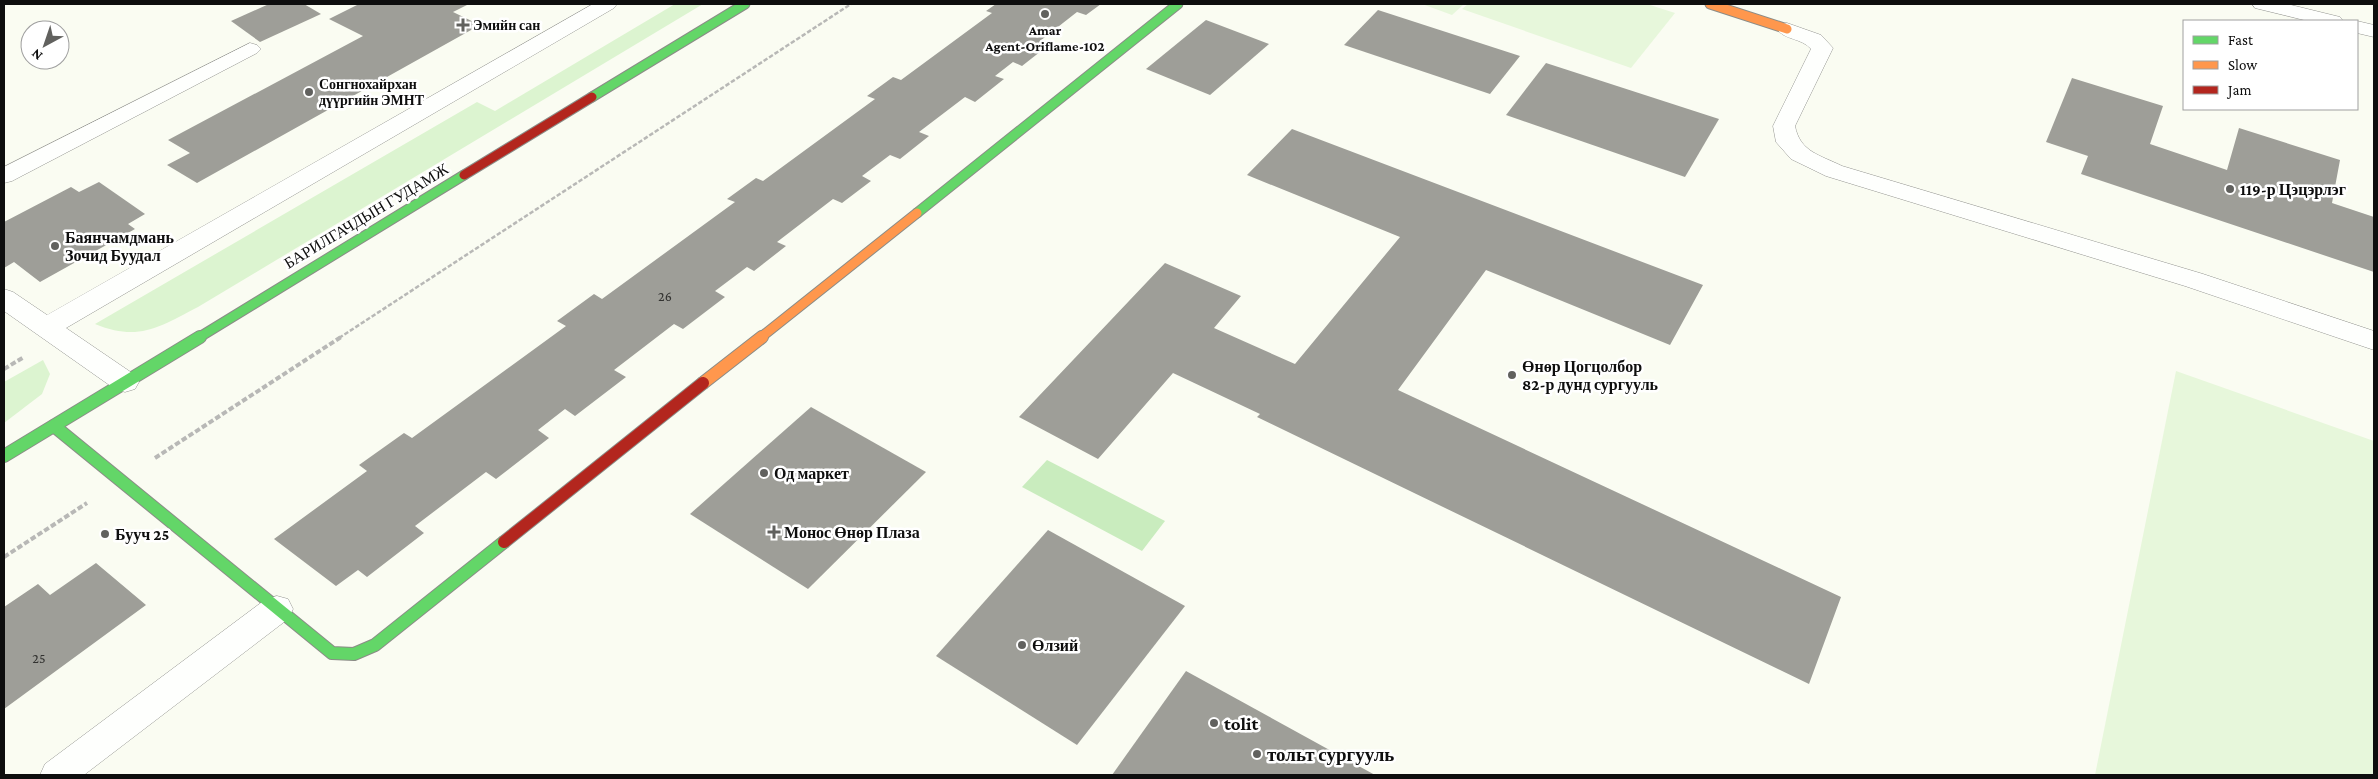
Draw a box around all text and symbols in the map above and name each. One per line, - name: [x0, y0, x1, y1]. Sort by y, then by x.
- marker: Amar Agent-Oriflame-102: [1039, 8, 1051, 20]
- place label: Эмийн сан: [473, 17, 540, 33]
- marker: Эмийн сан: [457, 19, 469, 31]
- north arrow: [20, 20, 70, 70]
- legend: [2183, 20, 2358, 110]
- place label: Amar Agent-Oriflame-102: [984, 22, 1105, 54]
- text: Fast: [2228, 32, 2254, 48]
- text: N: [27, 45, 45, 64]
- text: Slow: [2228, 57, 2258, 73]
- place label: Сонгнохайрхан дүүргийн ЭМНТ: [319, 76, 425, 108]
- text: Jam: [2226, 82, 2251, 99]
- marker: Сонгнохайрхан дүүргийн ЭМНТ: [303, 86, 315, 98]
- street label: БАРИЛГАЧДЫН ГУДАМЖ: [281, 160, 452, 273]
- place label: 119-р Цэцэрлэг: [2240, 181, 2346, 199]
- marker: 119-р Цэцэрлэг: [2224, 183, 2236, 195]
- place label: Баянчамдмань Зочид Буудал: [65, 229, 174, 265]
- marker: Баянчамдмань Зочид Буудал: [49, 240, 61, 252]
- house number: 26: [658, 288, 672, 304]
- place label: Өнөр Цогцолбор 82-р дунд сургууль: [1522, 358, 1659, 394]
- marker: Өнөр Цогцолбор 82-р дунд сургууль: [1506, 369, 1518, 381]
- place label: Од маркет: [774, 465, 849, 483]
- marker: Од маркет: [758, 467, 770, 479]
- place label: Монос Өнөр Плаза: [784, 524, 920, 542]
- place label: Бууч 25: [115, 526, 169, 544]
- marker: Монос Өнөр Плаза: [768, 526, 780, 538]
- marker: Бууч 25: [99, 528, 111, 540]
- place label: Өлзий: [1032, 637, 1078, 654]
- marker: Өлзий: [1016, 639, 1028, 651]
- house number: 25: [32, 650, 46, 666]
- place label: tolit: [1224, 713, 1259, 734]
- marker: tolit: [1208, 717, 1220, 729]
- place label: тольт сургууль: [1267, 744, 1394, 765]
- marker: тольт сургууль: [1251, 748, 1263, 760]

